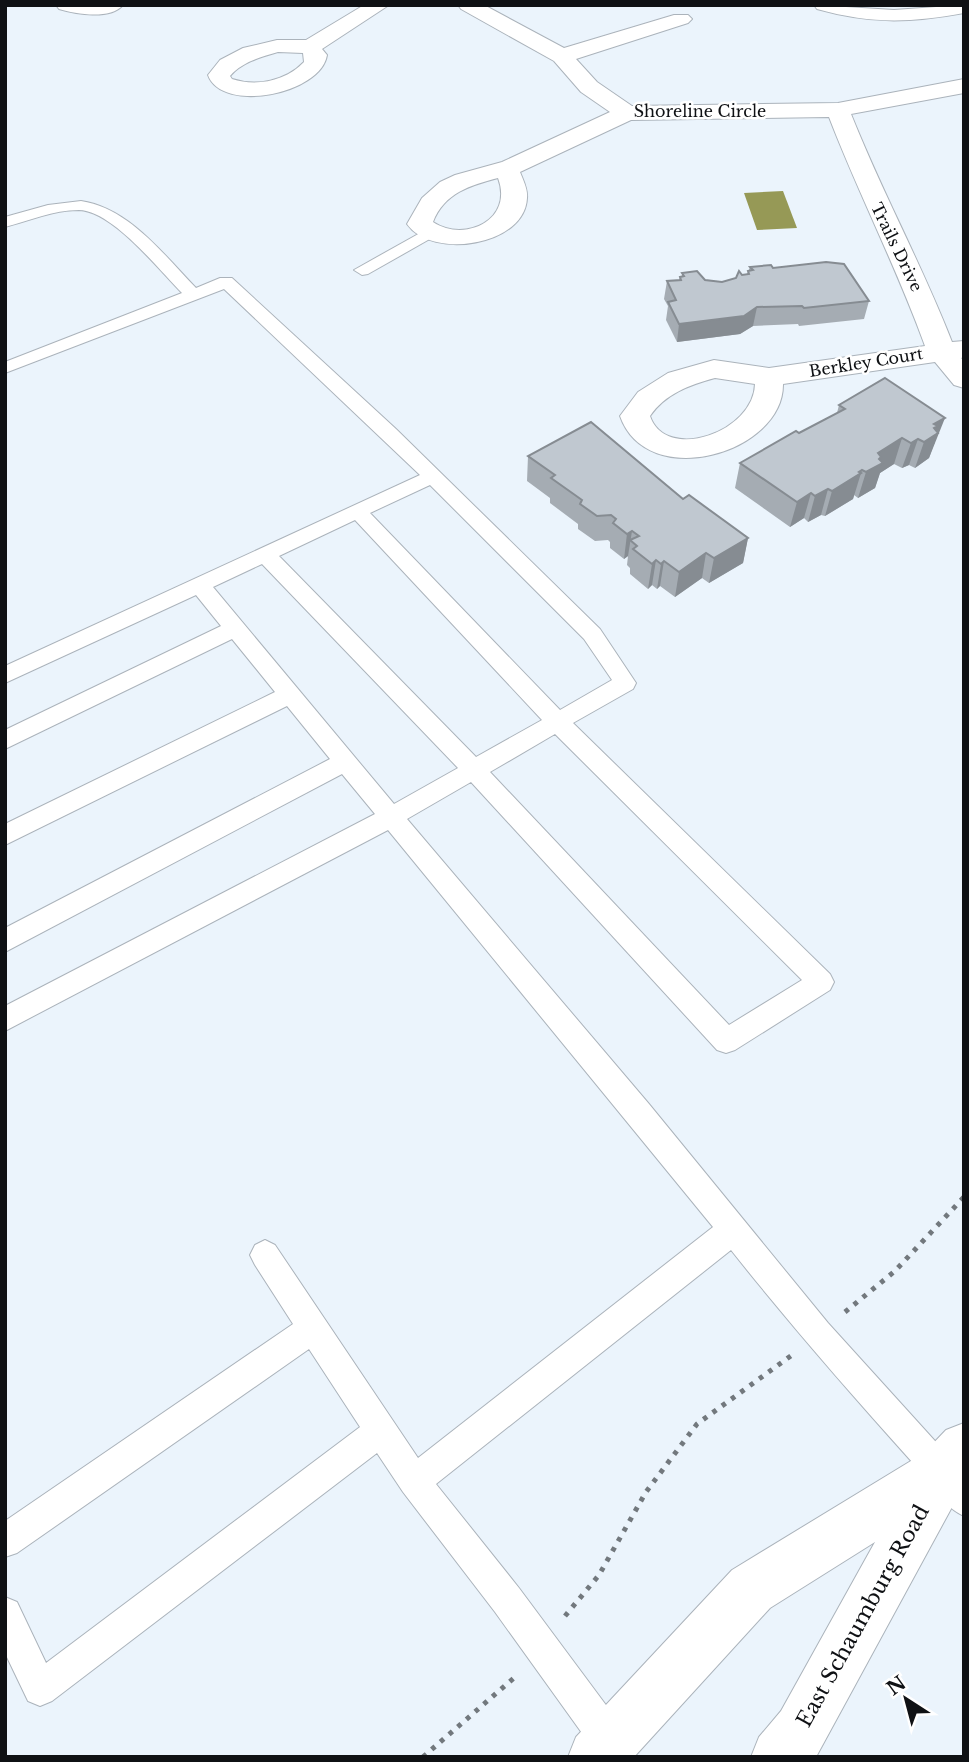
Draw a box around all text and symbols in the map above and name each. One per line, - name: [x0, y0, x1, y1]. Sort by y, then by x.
- street label: Shoreline Circle: [634, 101, 766, 121]
- street label: Trails Drive: [867, 199, 927, 295]
- street label: Berkley Court: [808, 343, 924, 381]
- street label: East Schaumburg Road: [791, 1500, 935, 1732]
- north arrow: [871, 1664, 941, 1734]
- text: N: [882, 1671, 910, 1700]

